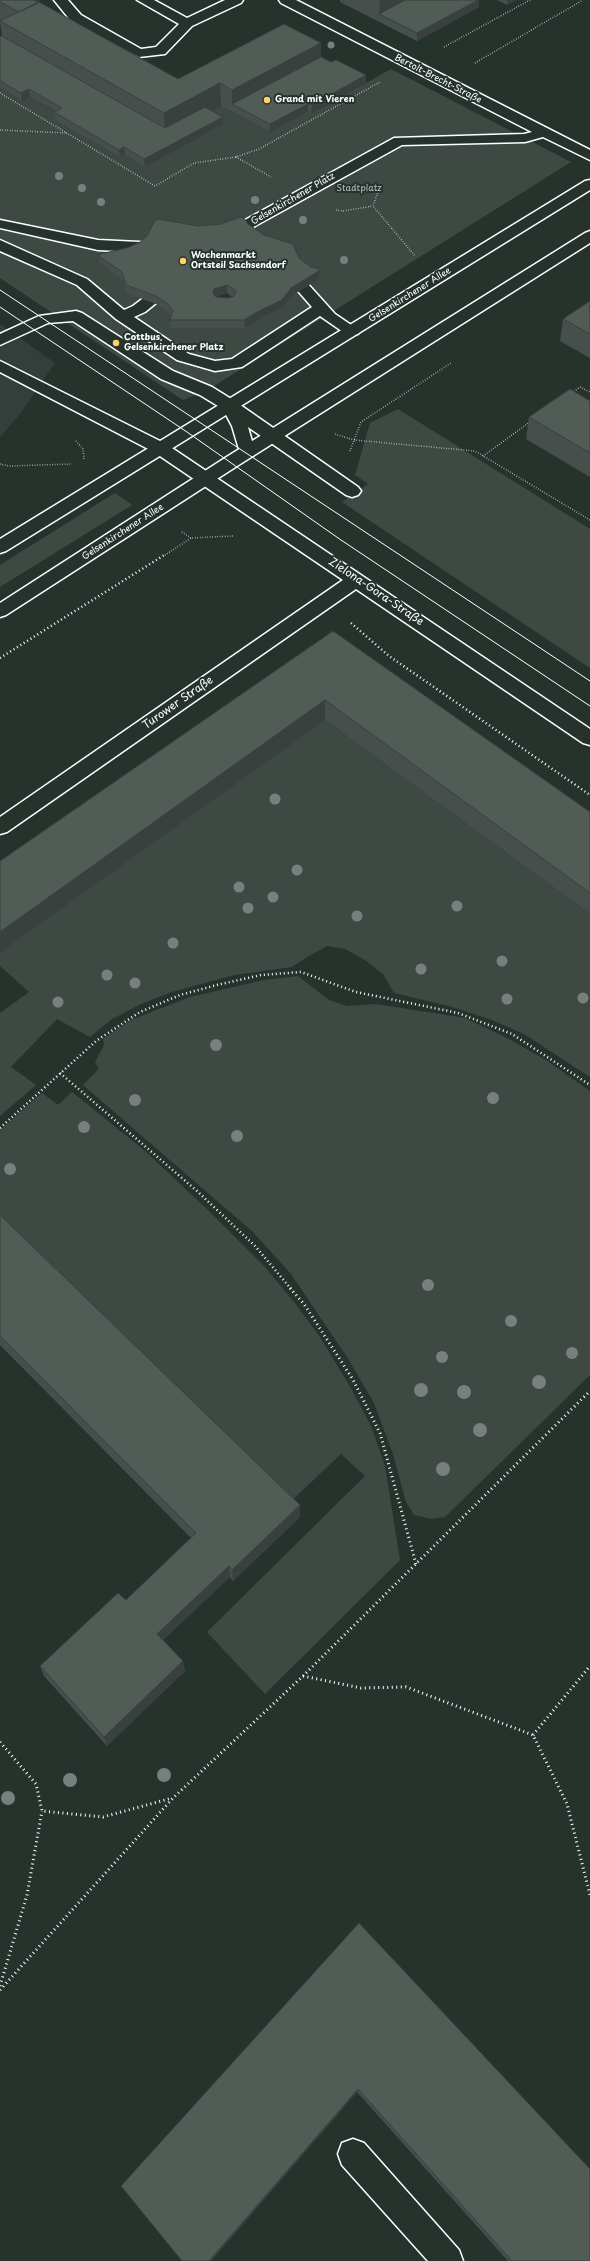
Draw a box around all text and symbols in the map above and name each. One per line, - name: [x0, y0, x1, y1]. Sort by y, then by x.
- street label: Bertolt-Brecht-Straße: [393, 52, 483, 106]
- marker: Grand mit Vieren: [262, 95, 272, 105]
- place label: Grand mit Vieren: [275, 95, 354, 105]
- street label: Gelsenkirchener Platz: [249, 171, 337, 227]
- park label: Stadtplatz: [336, 184, 382, 194]
- place label: Wochenmarkt Ortsteil Sachsendorf: [191, 251, 286, 272]
- marker: Wochenmarkt Ortsteil Sachsendorf: [178, 256, 188, 266]
- street label: Gelsenkirchener Allee: [367, 265, 453, 325]
- place label: Cottbus, Gelsenkirchener Platz: [124, 333, 223, 354]
- marker: Cottbus, Gelsenkirchener Platz: [111, 338, 121, 348]
- street label: Gelsenkirchener Allee: [80, 502, 166, 562]
- street label: Zielona-Gora-Straße: [326, 555, 426, 629]
- street label: Turower Straße: [140, 674, 216, 732]

